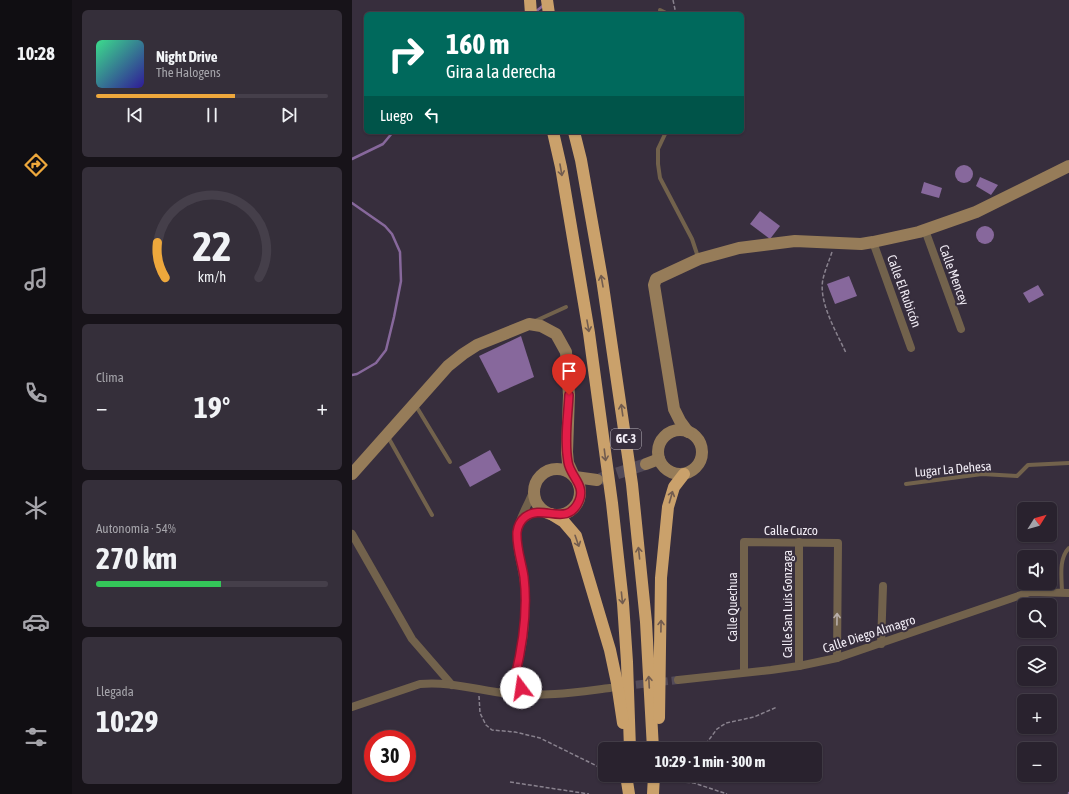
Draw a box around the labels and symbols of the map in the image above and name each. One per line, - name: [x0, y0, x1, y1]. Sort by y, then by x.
- one-way arrow: [557, 163, 565, 176]
- street label: Calle Mencey: [936, 243, 972, 308]
- street label: Calle El Rubicón: [884, 253, 924, 329]
- one-way arrow: [598, 275, 606, 288]
- one-way arrow: [584, 319, 592, 332]
- pin: [552, 354, 586, 395]
- one-way arrow: [618, 404, 626, 417]
- road number: GC-3: [611, 429, 641, 449]
- one-way arrow: [602, 448, 609, 461]
- street label: Lugar La Dehesa: [914, 458, 992, 480]
- one-way arrow: [668, 490, 675, 503]
- north arrow: [1017, 502, 1057, 542]
- street label: Calle Cuzco: [764, 523, 818, 538]
- one-way arrow: [574, 535, 581, 548]
- one-way arrow: [635, 547, 643, 560]
- street label: Calle San Luis Gonzaga: [780, 550, 795, 658]
- street label: Calle Quechua: [725, 572, 740, 642]
- one-way arrow: [618, 591, 626, 604]
- street label: Calle Diego Almagro: [821, 612, 917, 656]
- one-way arrow: [833, 613, 841, 626]
- one-way arrow: [657, 620, 665, 633]
- position arrow: [500, 667, 542, 709]
- one-way arrow: [646, 676, 653, 689]
- speed limit sign: 30: [364, 730, 416, 782]

